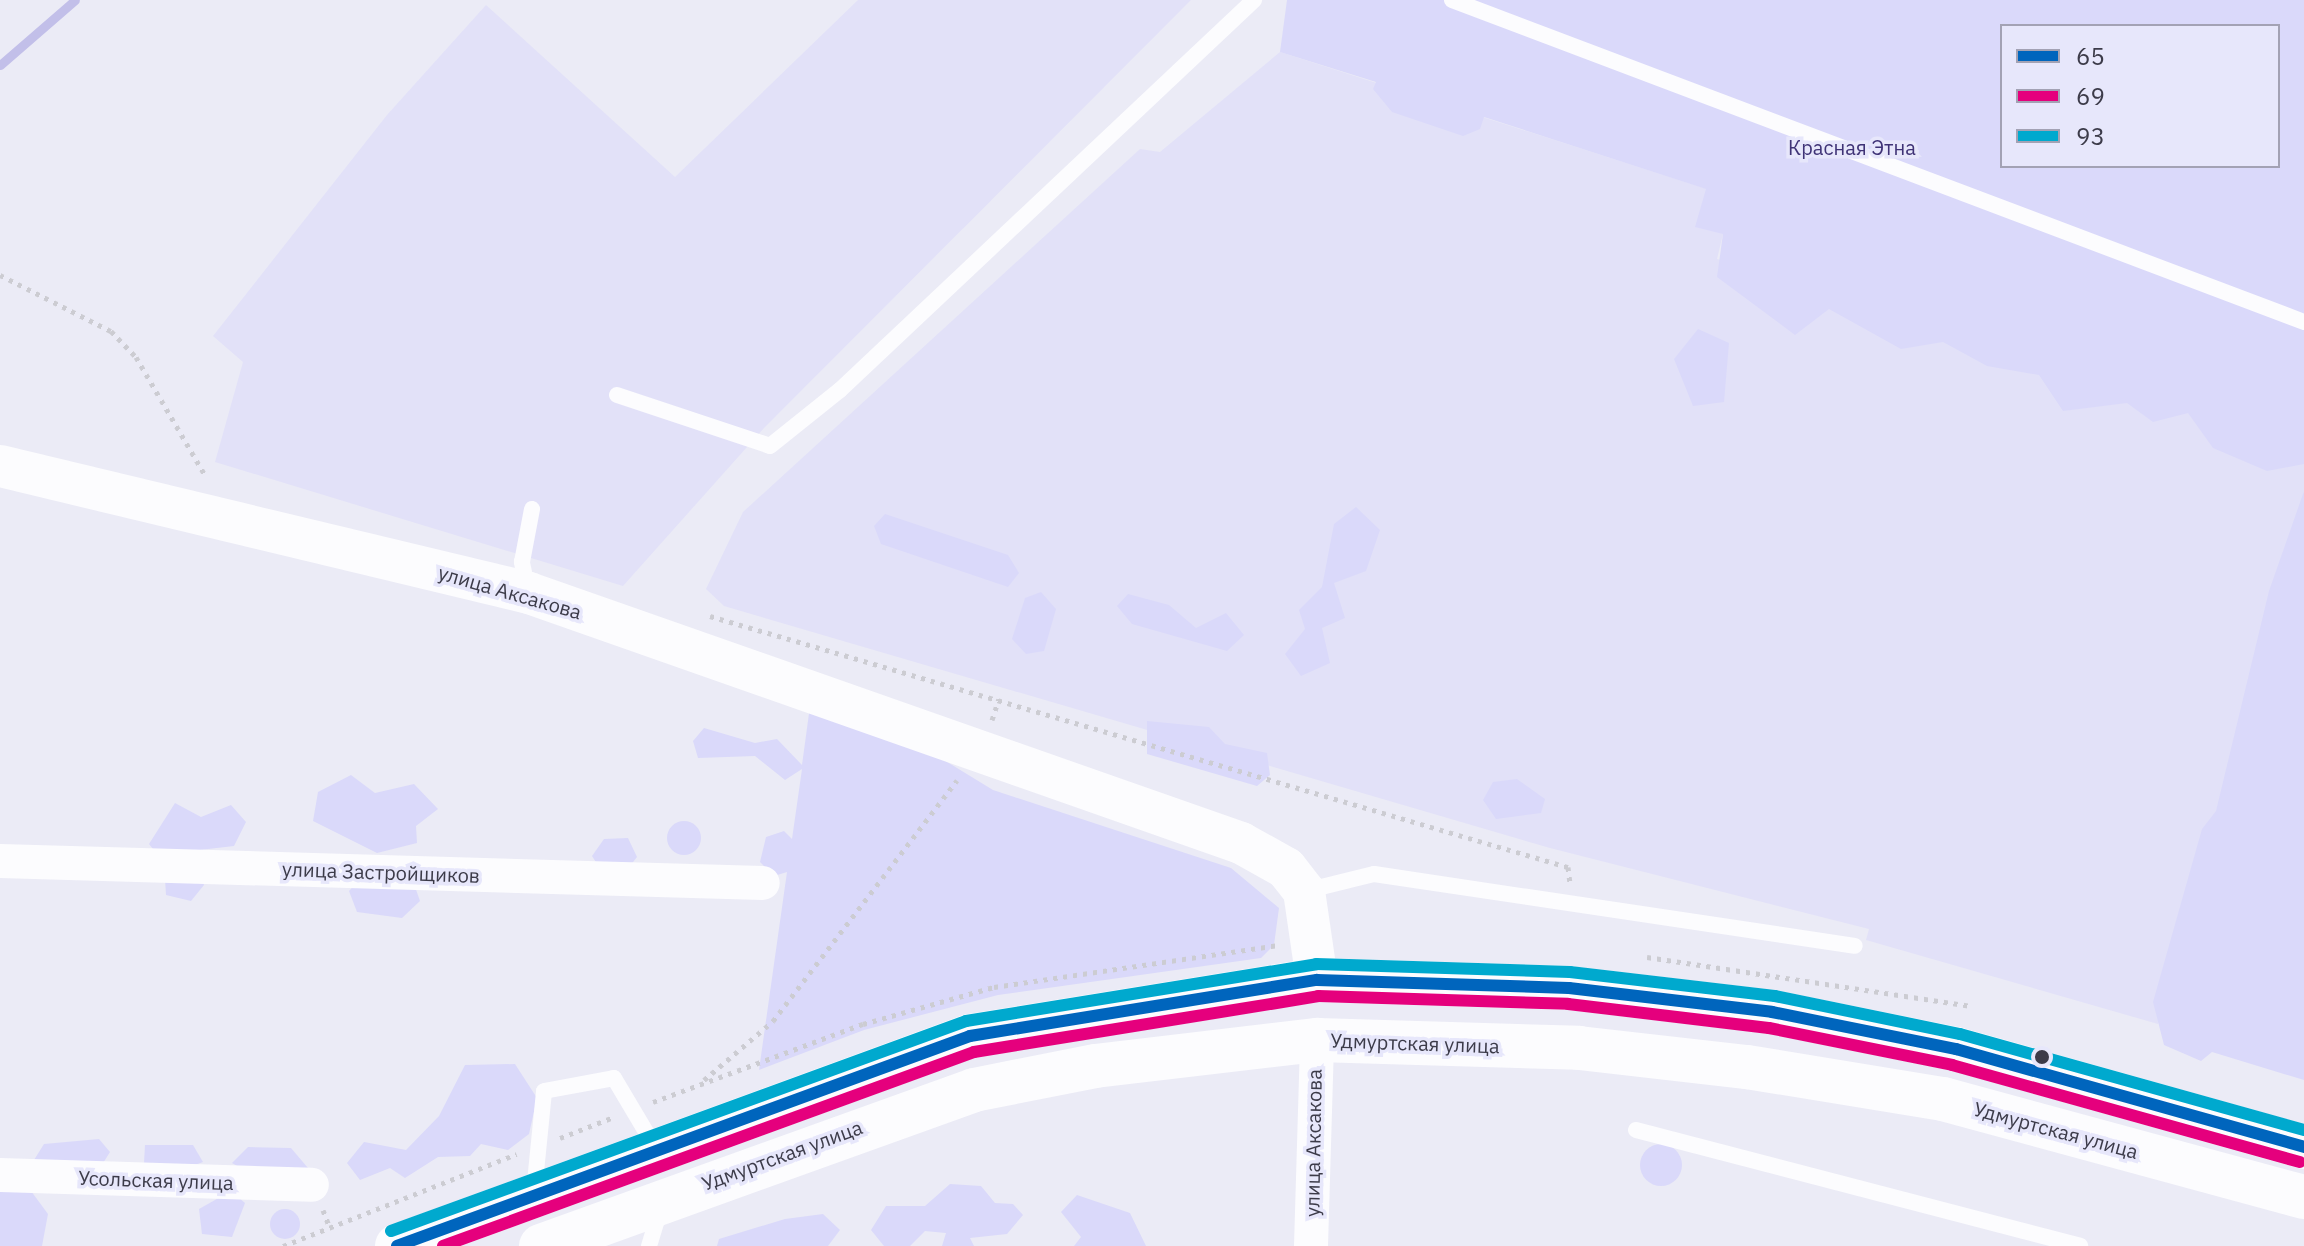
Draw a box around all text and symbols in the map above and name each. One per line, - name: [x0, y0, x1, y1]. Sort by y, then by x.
- legend: [2000, 24, 2280, 168]
- text: 65: [2076, 40, 2105, 72]
- text: 69: [2076, 80, 2105, 112]
- text: 93: [2076, 120, 2105, 152]
- park label: Красная Этна: [1788, 135, 1916, 159]
- street label: улица Аксакова: [436, 560, 584, 624]
- street label: улица Застройщиков: [282, 857, 480, 887]
- street label: Удмуртская улица: [1330, 1028, 1500, 1058]
- unlabelled marker: [2034, 1049, 2050, 1065]
- street label: улица Аксакова: [1300, 1069, 1326, 1217]
- street label: Удмуртская улица: [1971, 1096, 2141, 1164]
- street label: Удмуртская улица: [698, 1115, 866, 1195]
- street label: Усольская улица: [78, 1165, 234, 1195]

